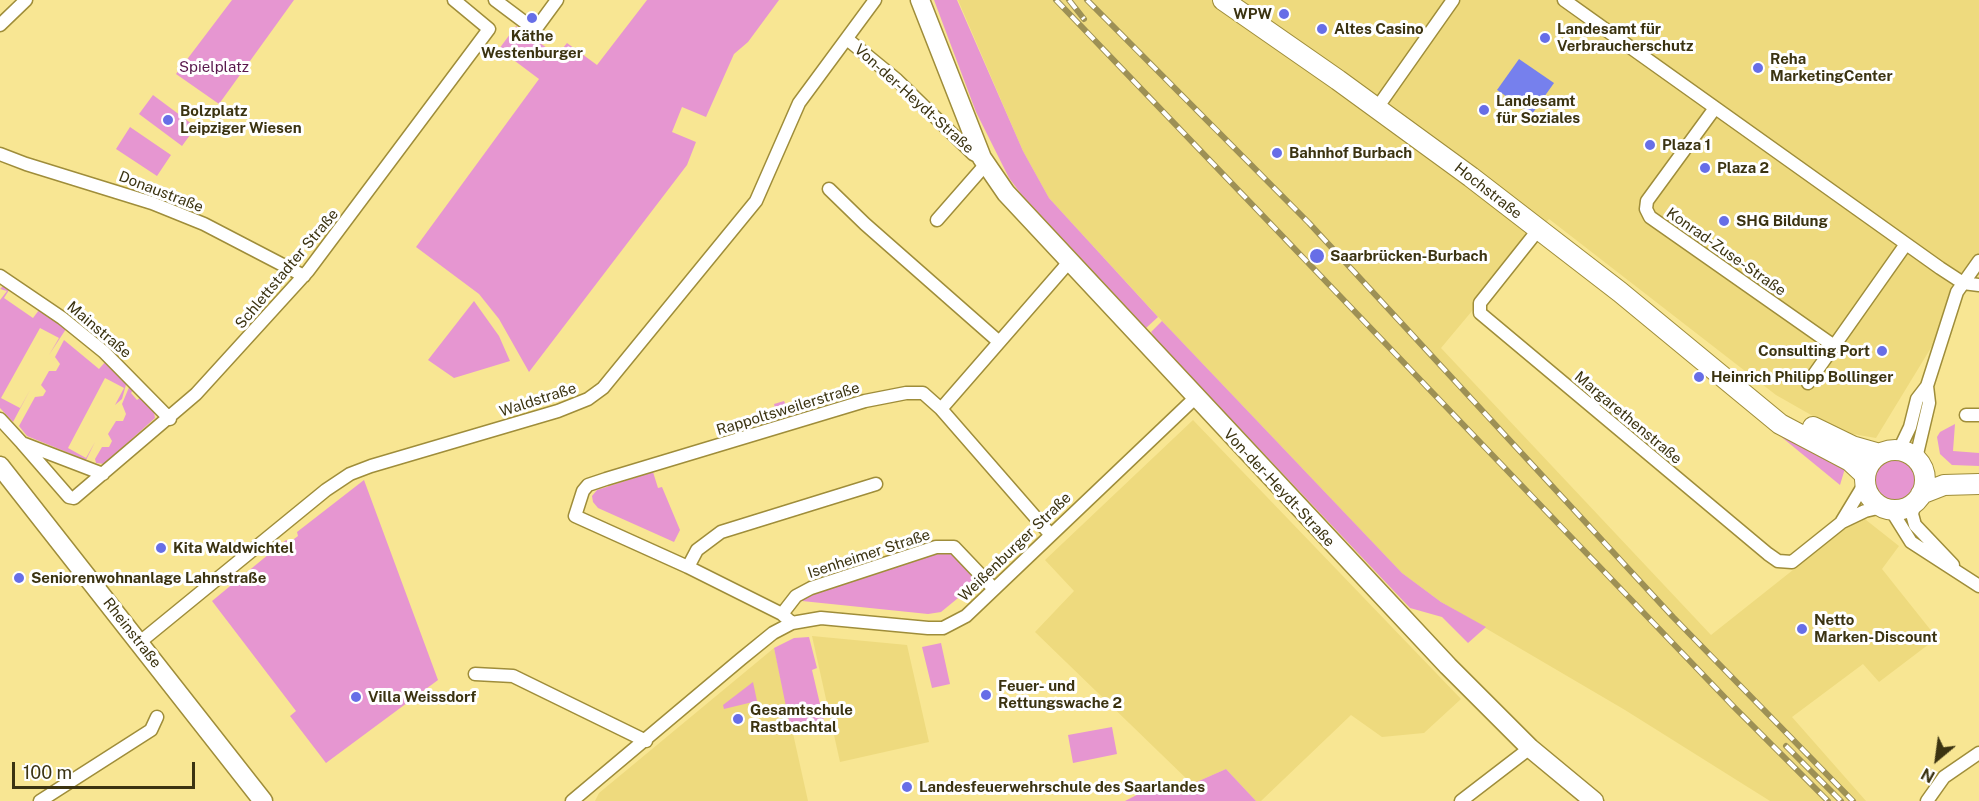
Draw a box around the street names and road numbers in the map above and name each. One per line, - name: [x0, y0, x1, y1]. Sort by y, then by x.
- street label: Von-der-Heydt-Straße: [850, 41, 978, 157]
- street label: Hochstraße: [1451, 159, 1525, 223]
- street label: Donaustraße: [116, 168, 206, 216]
- street label: Konrad-Zuse-Straße: [1663, 204, 1789, 300]
- street label: Schlettstadter Straße: [232, 205, 342, 333]
- street label: Mainstraße: [63, 298, 135, 362]
- street label: Margarethenstraße: [1571, 368, 1685, 468]
- street label: Waldstraße: [497, 379, 579, 421]
- street label: Rappoltsweilerstraße: [714, 379, 862, 439]
- street label: Von-der-Heydt-Straße: [1220, 425, 1338, 551]
- street label: Weißenburger Straße: [955, 489, 1075, 605]
- street label: Isenheimer Straße: [805, 526, 933, 582]
- street label: Rheinstraße: [99, 594, 165, 672]

